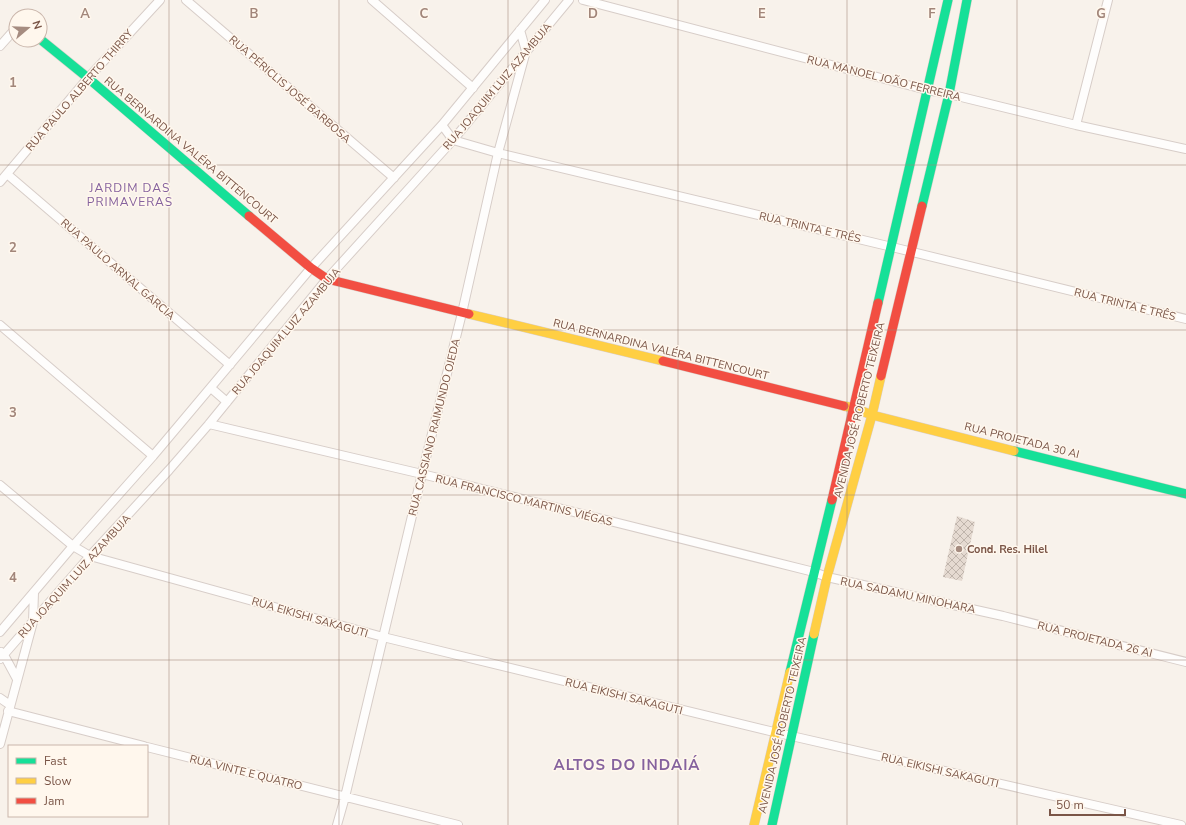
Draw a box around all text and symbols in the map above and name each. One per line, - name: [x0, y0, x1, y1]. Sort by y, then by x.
- text: A: [80, 5, 90, 23]
- text: B: [250, 5, 259, 23]
- text: C: [420, 5, 429, 23]
- text: D: [588, 5, 598, 23]
- text: E: [758, 5, 766, 23]
- text: F: [928, 5, 936, 23]
- text: G: [1096, 5, 1106, 23]
- north arrow: [8, 8, 48, 48]
- text: N: [29, 19, 45, 31]
- street label: RUA JOAQUIM LUIZ AZAMBUJA: [440, 20, 555, 153]
- street label: RUA PAULO ALBERTO THIRRY: [22, 26, 137, 154]
- street label: RUA PÉRICLIS JOSÉ BARBOSA: [226, 32, 354, 146]
- street label: RUA MANOEL JOÃO FERREIRA: [805, 52, 962, 105]
- street label: RUA BERNARDINA VALÉRA BITTENCOURT: [101, 73, 281, 228]
- text: 1: [9, 74, 17, 92]
- district label: JARDIM DAS PRIMAVERAS: [87, 180, 173, 210]
- street label: RUA TRINTA E TRÊS: [758, 208, 863, 247]
- street label: RUA PAULO ARNAL GARCIA: [57, 215, 178, 323]
- text: 2: [9, 239, 17, 257]
- street label: RUA JOAQUIM LUIZ AZAMBUJA: [229, 265, 344, 398]
- street label: RUA TRINTA E TRÊS: [1073, 284, 1178, 324]
- street label: RUA BERNARDINA VALÉRA BITTENCOURT: [551, 314, 771, 384]
- street label: AVENIDA JOSÉ ROBERTO TEIXEIRA: [829, 320, 889, 500]
- street label: RUA CASSIANO RAIMUNDO OJEDA: [405, 337, 464, 517]
- text: 3: [9, 404, 17, 422]
- street label: RUA PROJETADA 30 AI: [963, 419, 1081, 462]
- street label: RUA FRANCISCO MARTINS VIÉGAS: [434, 470, 615, 530]
- street label: RUA JOAQUIM LUIZ AZAMBUJA: [15, 511, 134, 641]
- place label: Cond. Res. Hilel: [967, 542, 1048, 557]
- marker: Cond. Res. Hilel: [954, 544, 964, 554]
- text: 4: [9, 569, 17, 587]
- street label: RUA SADAMU MINOHARA: [839, 574, 977, 617]
- street label: RUA EIKISHI SAKAGUTI: [250, 594, 370, 641]
- street label: RUA PROJETADA 26 AI: [1036, 618, 1154, 661]
- street label: AVENIDA JOSÉ ROBERTO TEIXEIRA: [754, 635, 810, 815]
- street label: RUA EIKISHI SAKAGUTI: [564, 675, 684, 718]
- legend: [8, 745, 148, 817]
- street label: RUA EIKISHI SAKAGUTI: [879, 750, 1000, 791]
- street label: RUA VINTE E QUATRO: [188, 751, 304, 794]
- text: Fast: [44, 753, 67, 769]
- district label: ALTOS DO INDAIÁ: [553, 755, 701, 775]
- text: Slow: [44, 773, 72, 789]
- scale bar: [1050, 791, 1125, 817]
- text: Jam: [43, 793, 65, 809]
- text: 50 m: [1056, 797, 1084, 813]

